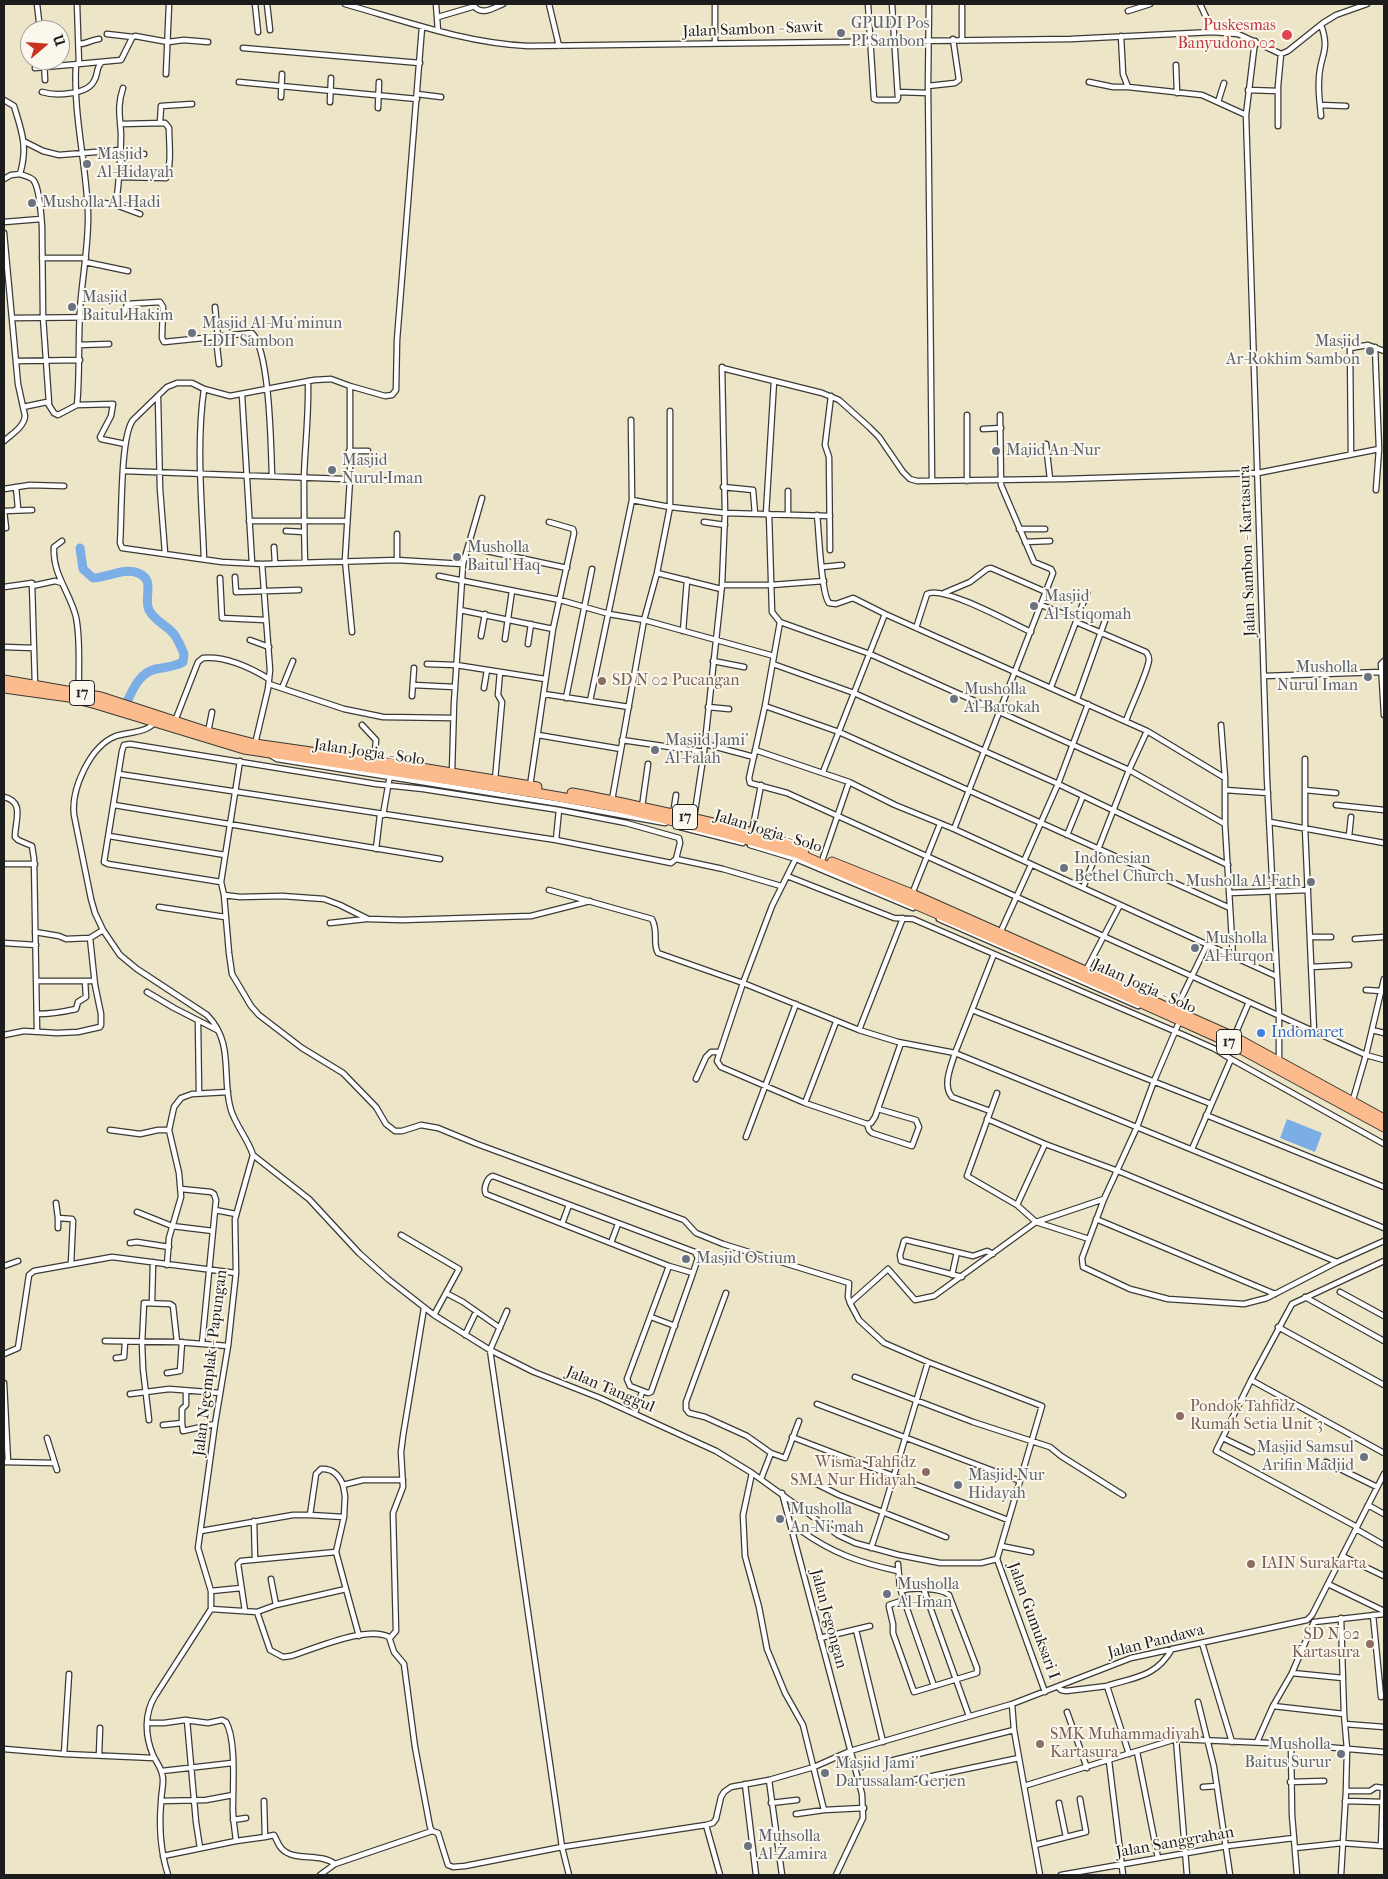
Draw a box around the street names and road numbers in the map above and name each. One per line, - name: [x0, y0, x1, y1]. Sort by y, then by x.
- street label: Jalan Sambon - Sawit: [682, 18, 824, 42]
- street label: Jalan Sambon - Kartasura: [1235, 465, 1261, 637]
- road number: 17: [70, 680, 94, 706]
- street label: Jalan Jogja - Solo: [312, 736, 426, 770]
- road number: 17: [672, 804, 698, 830]
- street label: Jalan Jogja - Solo: [712, 807, 824, 857]
- street label: Jalan Jogja - Solo: [1089, 956, 1199, 1018]
- road number: 17: [1216, 1030, 1242, 1054]
- street label: Jalan Ngemplak - Papungan: [190, 1269, 232, 1457]
- street label: Jalan Tanggul: [563, 1363, 657, 1417]
- street label: Jalan Gumuksari I: [1003, 1560, 1063, 1682]
- street label: Jalan Jegongan: [805, 1567, 851, 1671]
- street label: Jalan Pandawa: [1106, 1621, 1206, 1663]
- street label: Jalan Sanggrahan: [1114, 1823, 1236, 1863]

